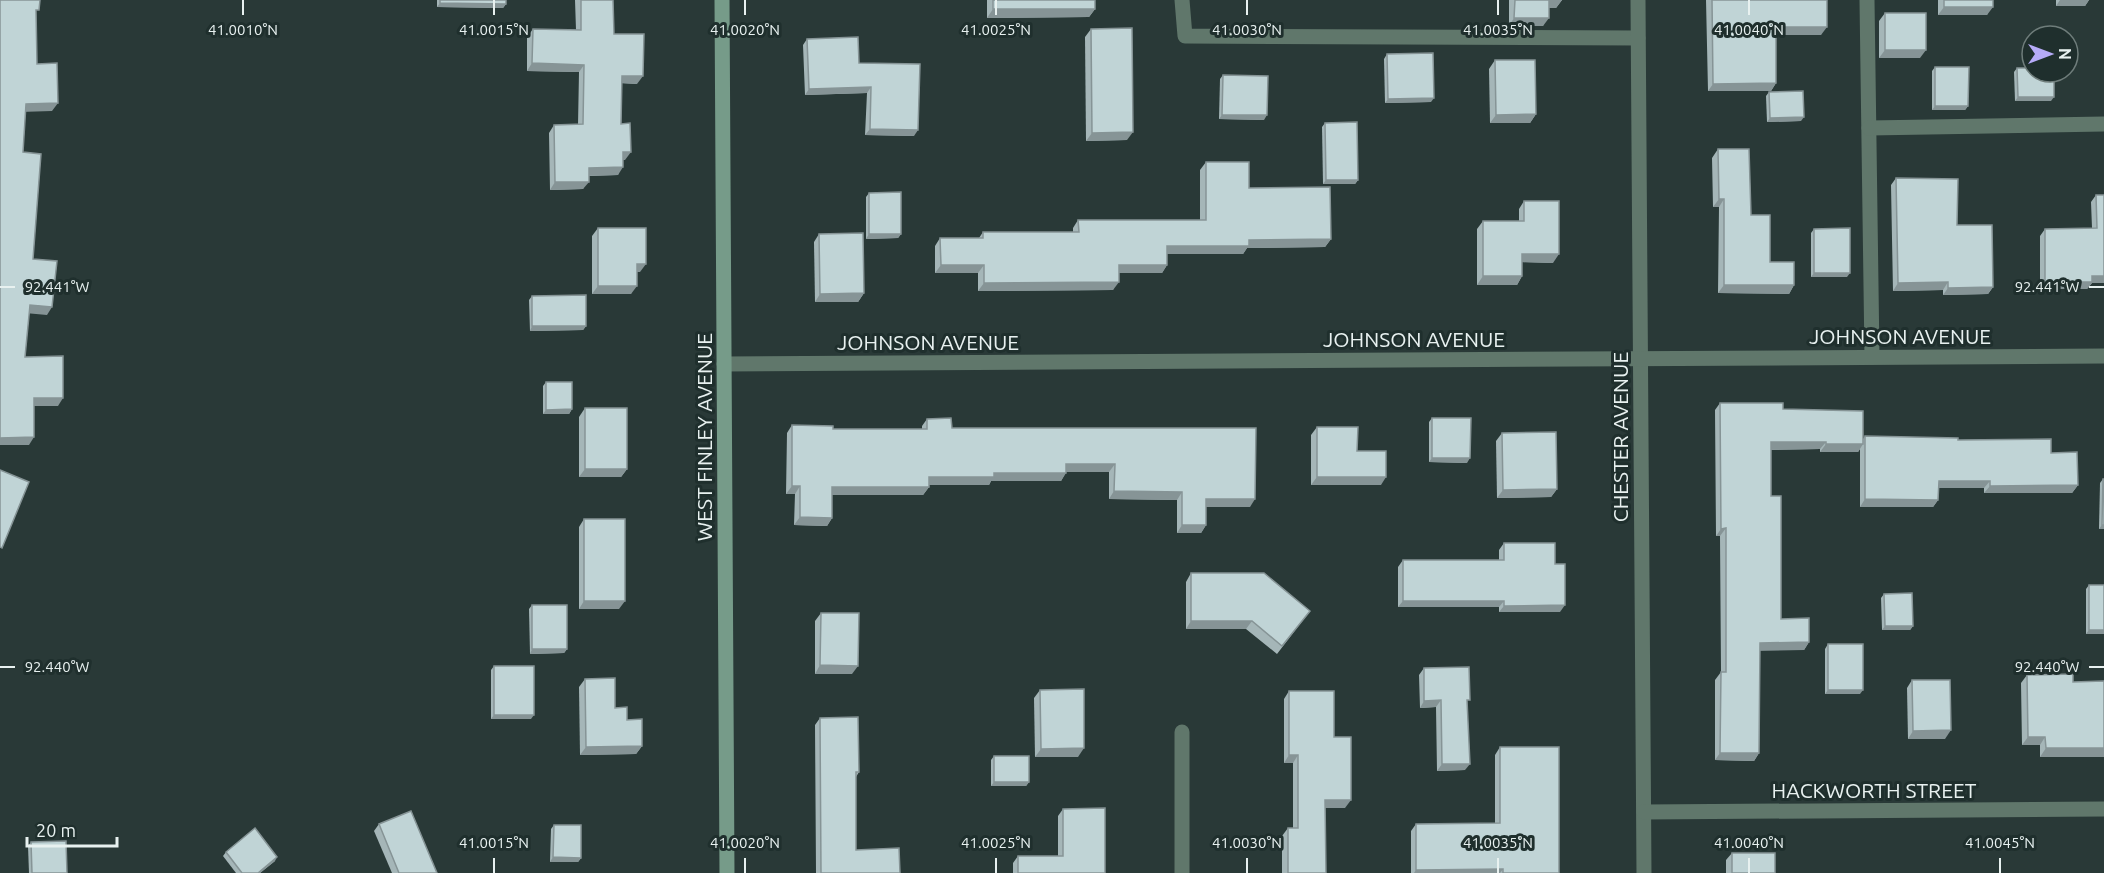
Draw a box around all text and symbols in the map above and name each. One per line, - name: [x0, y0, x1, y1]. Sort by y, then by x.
- text: 41.0010°N: [208, 21, 278, 38]
- text: 41.0015°N: [459, 21, 529, 38]
- text: 41.0020°N: [710, 21, 780, 38]
- text: 41.0025°N: [961, 21, 1031, 38]
- text: 41.0030°N: [1212, 21, 1282, 38]
- text: 41.0035°N: [1463, 21, 1533, 38]
- text: 41.0040°N: [1714, 21, 1784, 38]
- north arrow: [2020, 24, 2080, 84]
- text: N: [2056, 48, 2074, 60]
- text: 92.441°W: [25, 278, 89, 295]
- text: 92.441°W: [2015, 278, 2079, 295]
- street label: JOHNSON AVENUE: [1809, 324, 1991, 348]
- street label: JOHNSON AVENUE: [1323, 327, 1505, 351]
- street label: JOHNSON AVENUE: [837, 330, 1019, 354]
- street label: WEST FINLEY AVENUE: [692, 333, 716, 541]
- street label: CHESTER AVENUE: [1608, 352, 1632, 522]
- text: 92.440°W: [25, 658, 89, 675]
- text: 92.440°W: [2015, 658, 2079, 675]
- street label: HACKWORTH STREET: [1772, 778, 1977, 802]
- scale bar: [27, 810, 117, 848]
- text: 20 m: [36, 820, 76, 840]
- text: 41.0015°N: [459, 834, 529, 851]
- text: 41.0020°N: [710, 834, 780, 851]
- text: 41.0025°N: [961, 834, 1031, 851]
- text: 41.0030°N: [1212, 834, 1282, 851]
- text: 41.0035°N: [1463, 834, 1533, 851]
- text: 41.0040°N: [1714, 834, 1784, 851]
- text: 41.0045°N: [1965, 834, 2035, 851]

